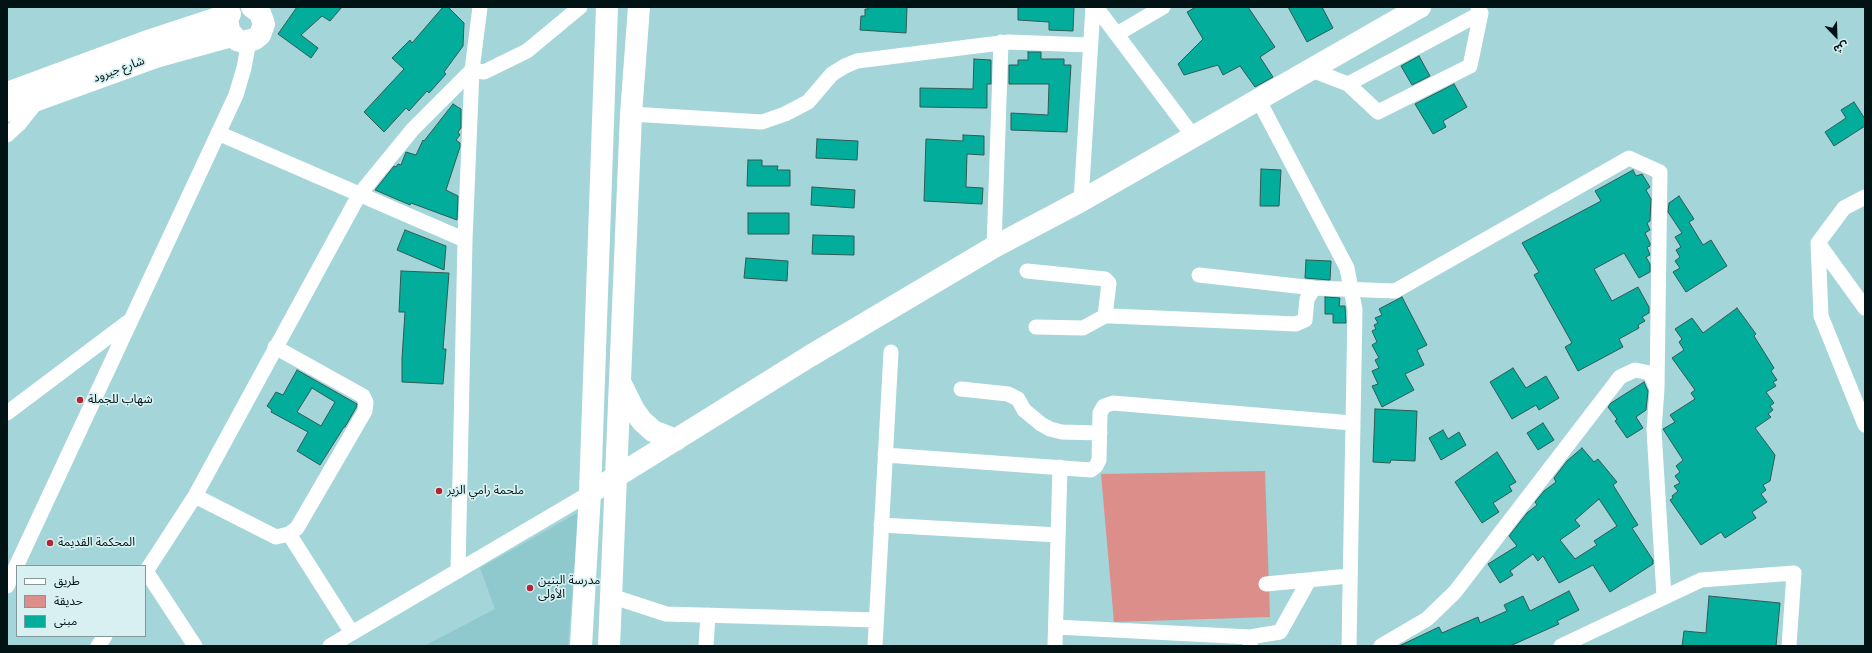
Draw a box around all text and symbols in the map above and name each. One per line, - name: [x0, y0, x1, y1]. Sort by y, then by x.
- north arrow: [1816, 16, 1856, 56]
- text: ش: [1831, 39, 1850, 56]
- street label: شارع جيرود: [91, 54, 147, 86]
- place label: شهاب للجملة: [88, 393, 153, 407]
- marker: شهاب للجملة: [75, 395, 85, 405]
- place label: ملحمة رامي الزير: [447, 484, 524, 498]
- marker: ملحمة رامي الزير: [434, 486, 444, 496]
- place label: المحكمة القديمة: [58, 536, 135, 550]
- marker: المحكمة القديمة: [45, 538, 55, 548]
- legend: [16, 565, 146, 637]
- text: طريق: [54, 574, 80, 588]
- place label: مدرسة البنين الأولى: [538, 574, 600, 602]
- marker: مدرسة البنين الأولى: [525, 583, 535, 593]
- text: حديقة: [54, 594, 83, 608]
- text: مبنى: [54, 614, 77, 628]

